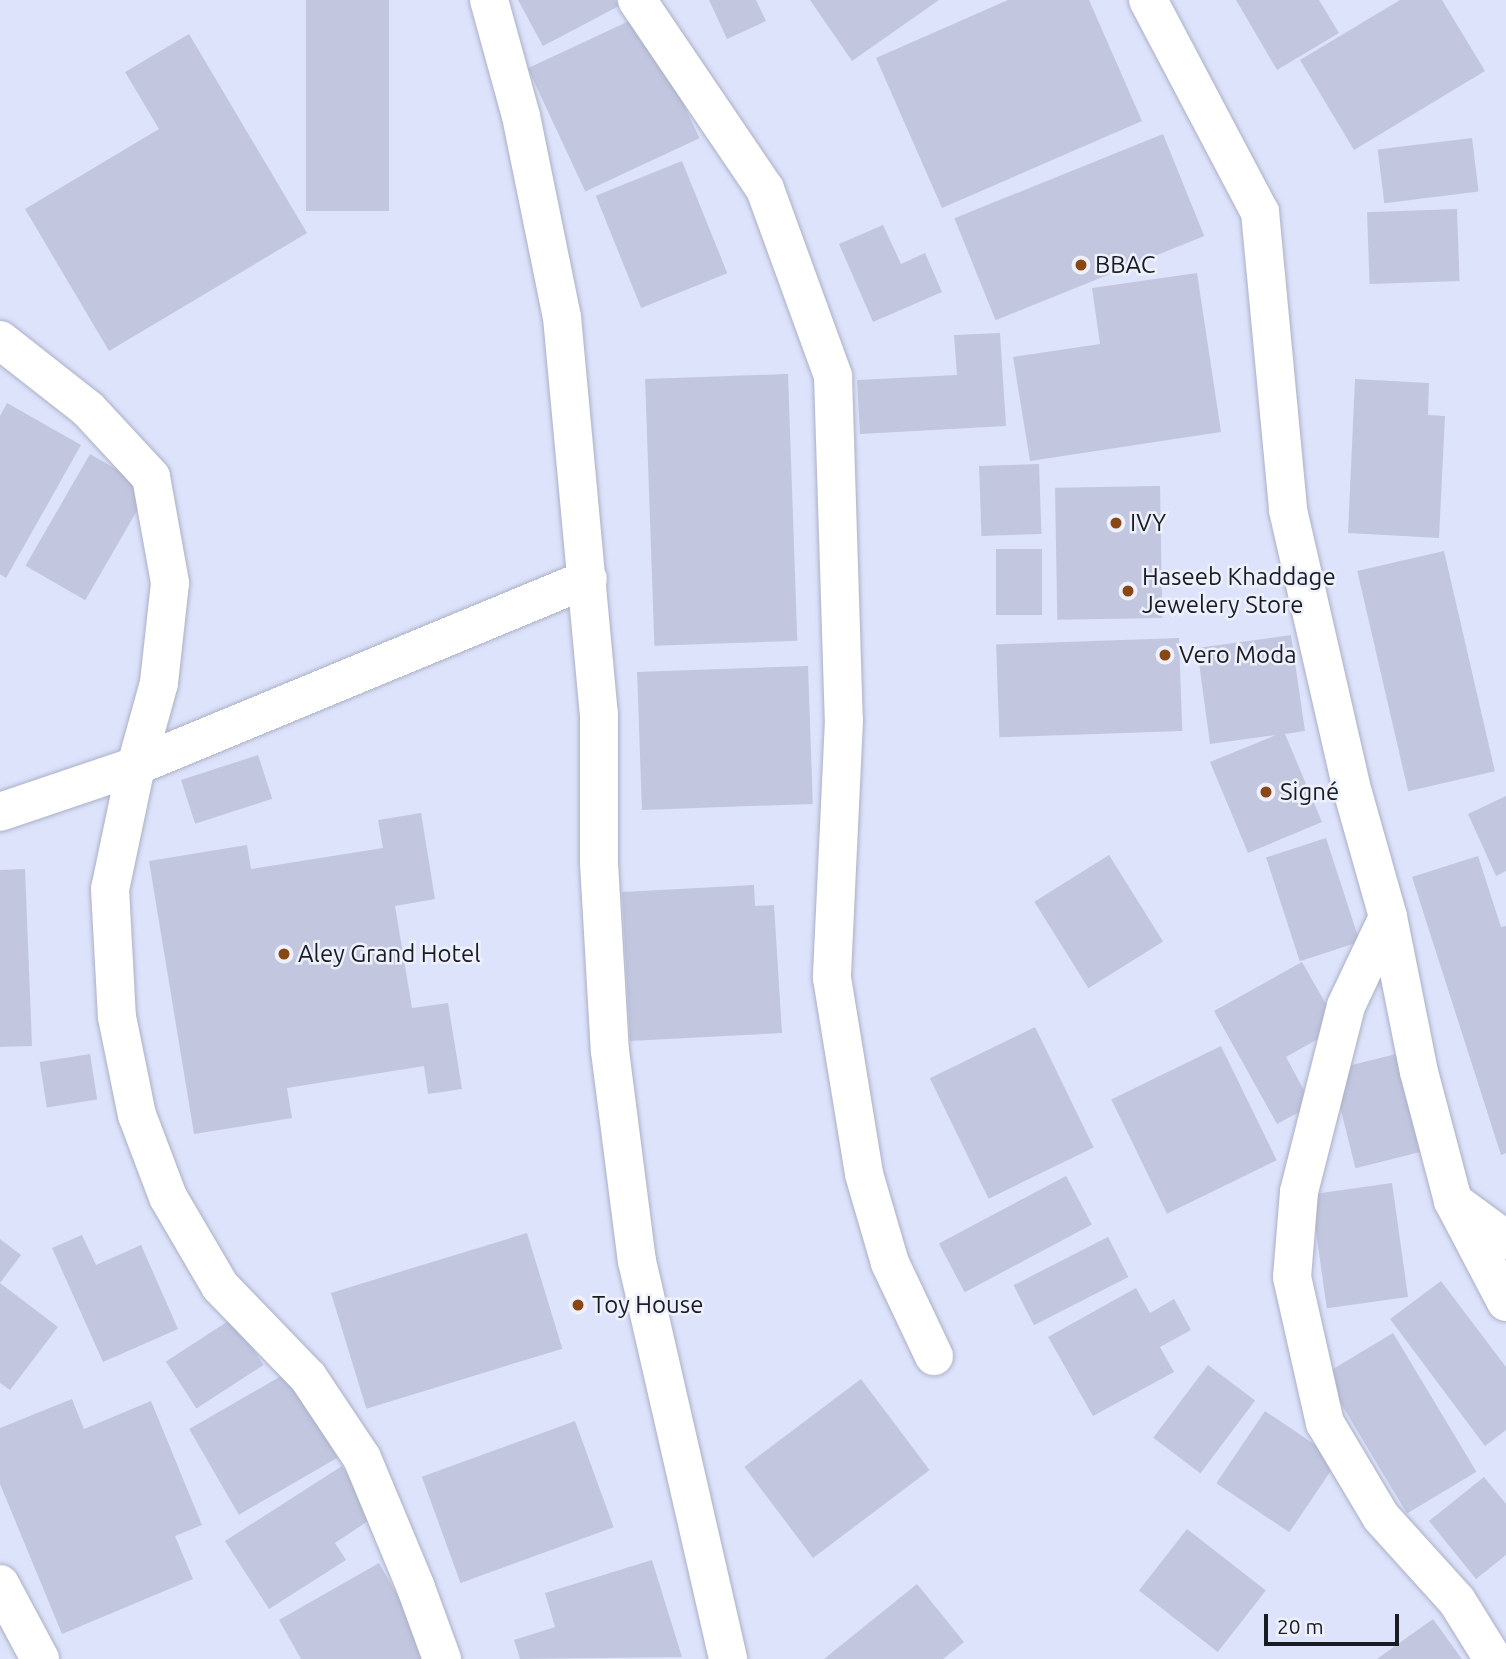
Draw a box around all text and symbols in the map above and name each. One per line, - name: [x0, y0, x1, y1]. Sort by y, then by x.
- place label: BBAC: [1095, 251, 1156, 279]
- marker: BBAC: [1073, 257, 1089, 273]
- place label: IVY: [1130, 509, 1166, 537]
- marker: IVY: [1108, 515, 1124, 531]
- place label: Haseeb Khaddage Jewelery Store: [1142, 563, 1336, 619]
- marker: Haseeb Khaddage Jewelery Store: [1120, 583, 1136, 599]
- place label: Vero Moda: [1179, 641, 1297, 669]
- marker: Vero Moda: [1157, 647, 1173, 663]
- place label: Signé: [1280, 778, 1339, 806]
- marker: Signé: [1258, 784, 1274, 800]
- place label: Aley Grand Hotel: [298, 940, 480, 968]
- marker: Aley Grand Hotel: [276, 946, 292, 962]
- place label: Toy House: [592, 1291, 703, 1319]
- marker: Toy House: [570, 1297, 586, 1313]
- scale bar: [1268, 1600, 1403, 1644]
- text: 20 m: [1277, 1614, 1324, 1638]

